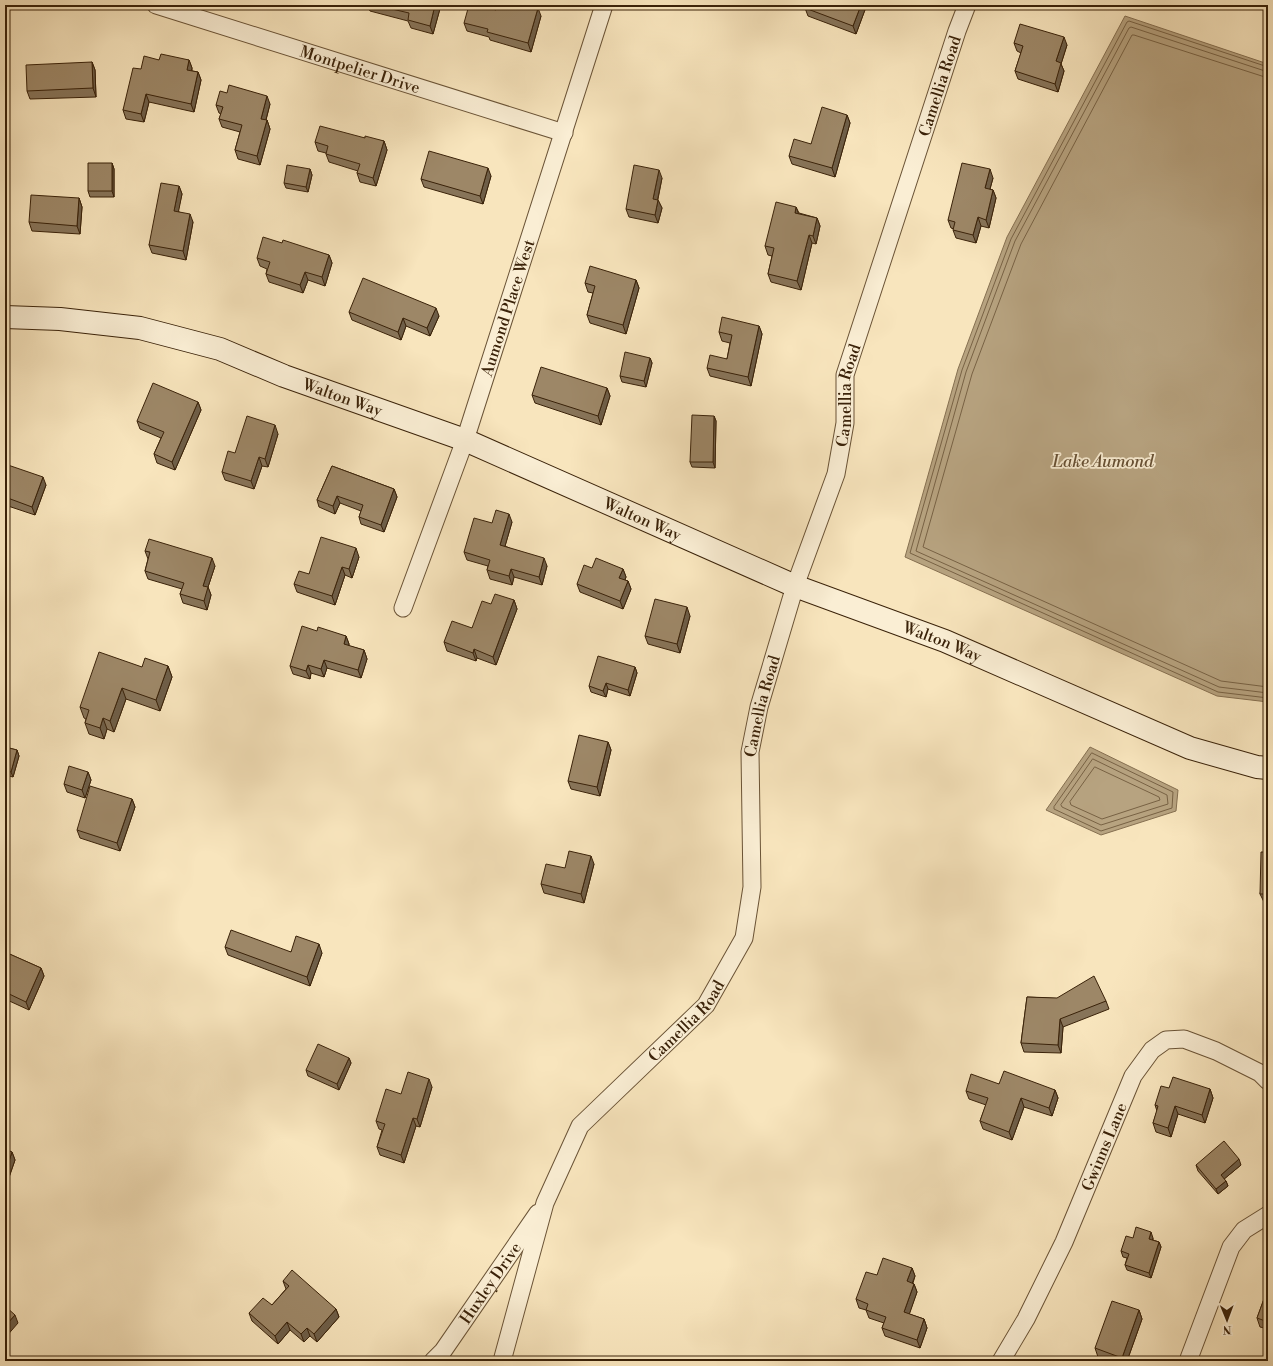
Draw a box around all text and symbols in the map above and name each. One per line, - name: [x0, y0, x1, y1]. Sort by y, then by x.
- street label: Camellia Road: [914, 33, 966, 139]
- street label: Montpelier Drive: [297, 42, 422, 98]
- street label: Aumond Place West: [477, 237, 540, 380]
- street label: Camellia Road: [832, 341, 865, 449]
- street label: Walton Way: [299, 374, 385, 421]
- water label: Lake Aumond: [1052, 451, 1155, 473]
- street label: Walton Way: [599, 493, 684, 546]
- street label: Walton Way: [899, 617, 985, 667]
- street label: Camellia Road: [740, 653, 785, 759]
- street label: Camellia Road: [644, 977, 729, 1066]
- street label: Gwinns Lane: [1077, 1100, 1132, 1194]
- street label: Huxley Drive: [456, 1239, 526, 1328]
- north arrow: [1207, 1300, 1247, 1340]
- text: N: [1222, 1322, 1232, 1336]

